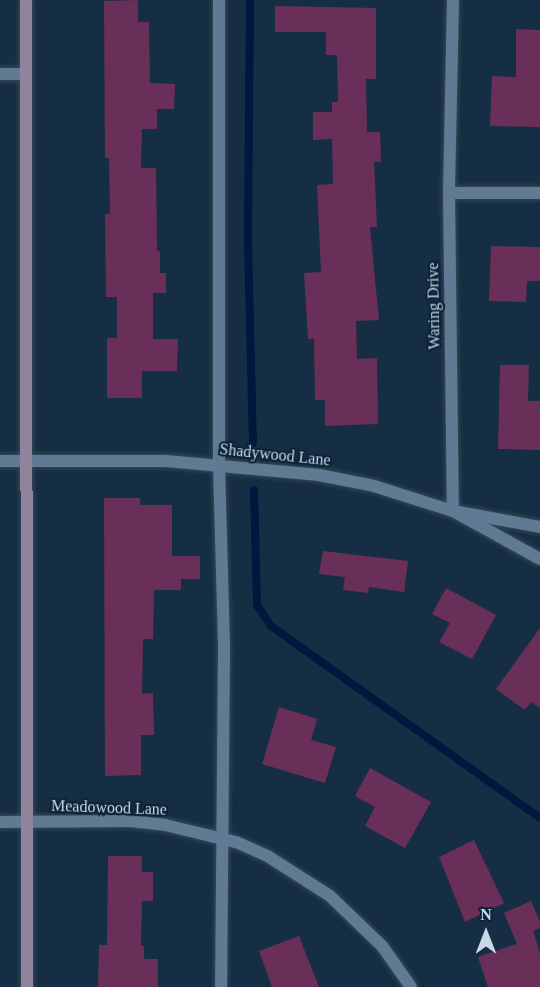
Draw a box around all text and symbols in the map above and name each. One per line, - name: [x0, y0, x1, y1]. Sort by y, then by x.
- street label: Waring Drive: [424, 262, 444, 350]
- street label: Shadywood Lane: [219, 440, 331, 470]
- street label: Meadowood Lane: [51, 796, 167, 820]
- north arrow: [456, 903, 516, 963]
- text: N: [480, 906, 492, 923]

